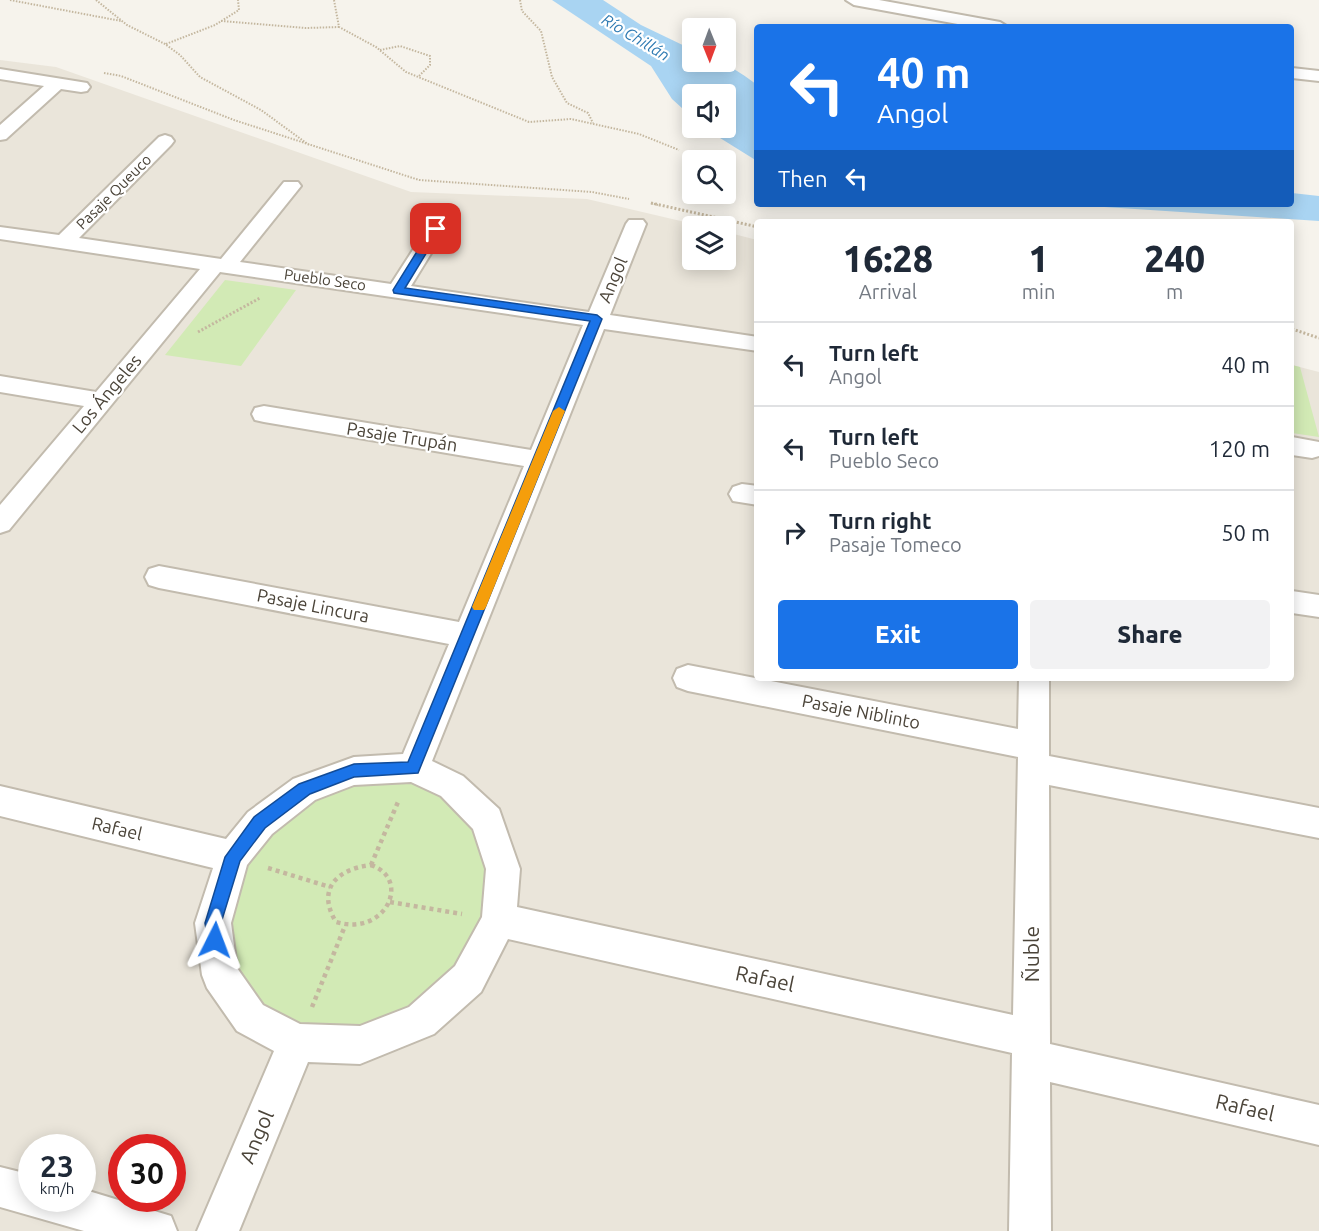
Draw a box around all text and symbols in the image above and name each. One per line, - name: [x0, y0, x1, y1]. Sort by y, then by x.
- water label: Río Chillán: [599, 10, 673, 64]
- north arrow: [682, 18, 736, 72]
- map controls: [682, 18, 736, 270]
- icon: left: [778, 48, 856, 126]
- text: 40 m: [877, 49, 971, 96]
- button: sound: [682, 84, 736, 138]
- text: Angol: [877, 98, 948, 128]
- button: search: [682, 150, 736, 204]
- street label: Pasaje Queuco: [73, 151, 155, 233]
- icon: left: [840, 162, 873, 195]
- text: Then: [778, 166, 828, 191]
- pin: [410, 203, 461, 254]
- icon: arrive: [419, 212, 452, 245]
- button: layers: [682, 216, 736, 270]
- text: 16:28: [843, 238, 933, 279]
- text: 1: [1028, 238, 1049, 279]
- text: 240: [1144, 238, 1205, 279]
- street label: Angol: [594, 254, 631, 305]
- street label: Pueblo Seco: [283, 265, 367, 294]
- text: Arrival: [859, 280, 917, 303]
- text: min: [1022, 280, 1055, 303]
- text: m: [1166, 280, 1183, 303]
- text: Turn left: [829, 340, 919, 365]
- icon: left: [778, 348, 811, 381]
- street label: Los Ángeles: [67, 349, 145, 437]
- text: 40 m: [1221, 352, 1270, 377]
- text: Angol: [829, 365, 882, 388]
- street label: Pasaje Trupán: [345, 417, 459, 455]
- text: Turn left: [829, 424, 919, 449]
- icon: left: [778, 432, 811, 465]
- text: 120 m: [1209, 436, 1270, 461]
- text: Pueblo Seco: [829, 449, 939, 472]
- text: Turn right: [829, 508, 931, 533]
- icon: right: [778, 516, 811, 549]
- text: 50 m: [1221, 520, 1270, 545]
- text: Pasaje Tomeco: [829, 533, 962, 556]
- street label: Pasaje Lincura: [255, 584, 371, 626]
- button: Exit: [778, 600, 1018, 669]
- button: Share: [1030, 600, 1270, 669]
- street label: Pasaje Niblinto: [800, 690, 922, 732]
- street label: Rafael: [90, 813, 145, 844]
- position arrow: [183, 908, 247, 972]
- street label: Ñuble: [1019, 926, 1043, 982]
- street label: Rafael: [734, 960, 797, 996]
- street label: Rafael: [1213, 1089, 1277, 1125]
- street label: Angol: [234, 1106, 278, 1167]
- speed limit sign: 30: [108, 1134, 186, 1212]
- text: 23: [40, 1149, 74, 1183]
- text: km/h: [40, 1180, 74, 1197]

